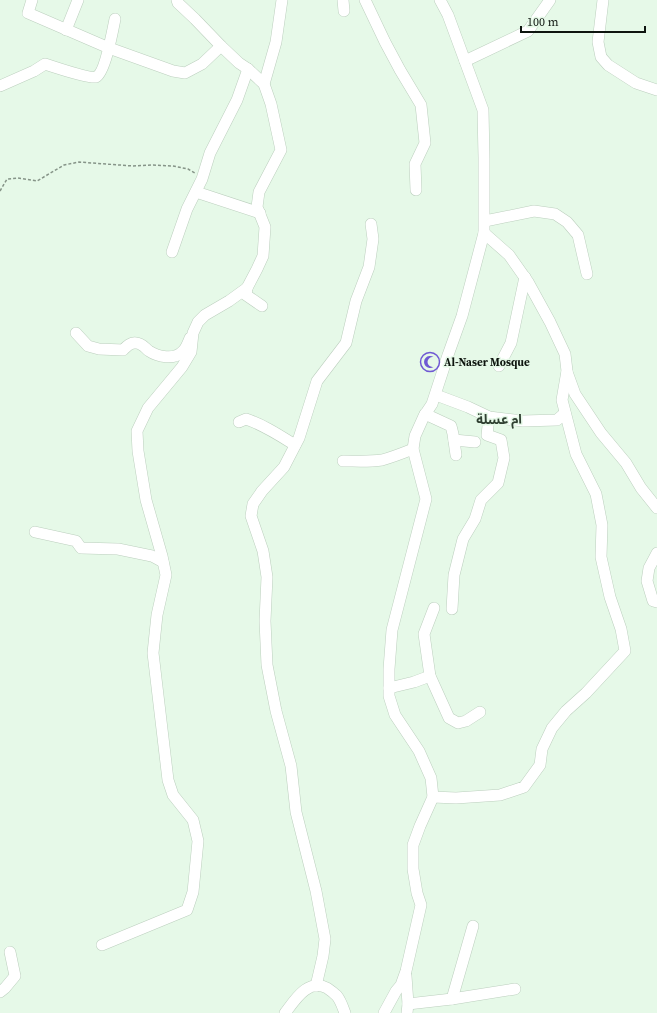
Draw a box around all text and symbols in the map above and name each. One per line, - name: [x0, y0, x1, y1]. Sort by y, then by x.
- scale bar: [521, 8, 645, 34]
- text: 100 m: [527, 14, 559, 30]
- mosque icon: Al-Naser Mosque: [419, 351, 441, 373]
- place label: Al-Naser Mosque: [444, 355, 530, 370]
- district label: ام عسلة: [476, 411, 522, 429]

